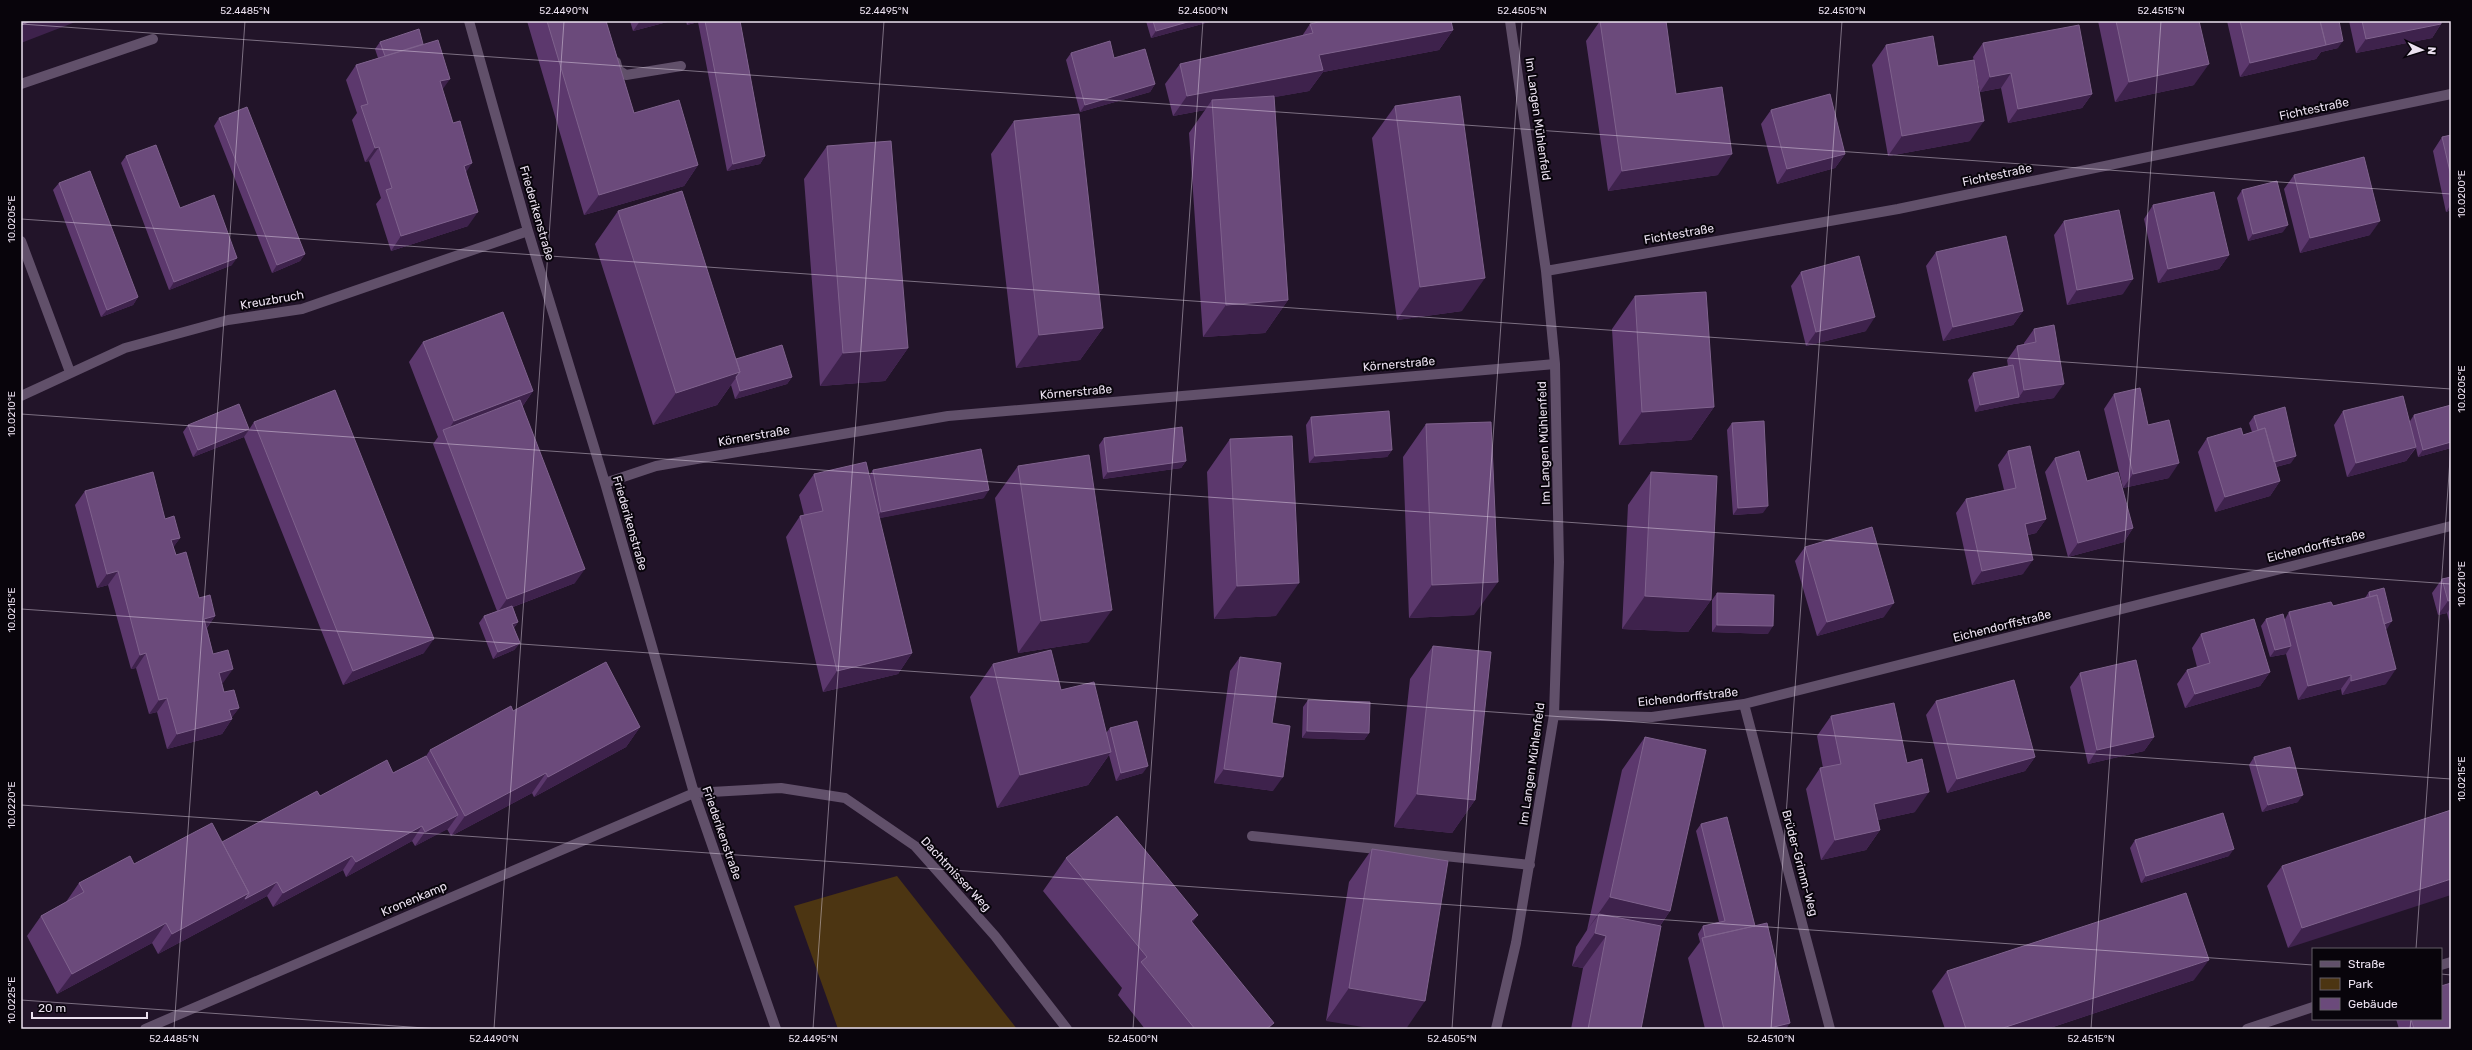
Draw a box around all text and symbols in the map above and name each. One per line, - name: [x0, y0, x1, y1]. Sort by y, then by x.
- text: 52.4485°N: [220, 5, 270, 17]
- text: 52.4490°N: [539, 5, 589, 17]
- text: 52.4495°N: [859, 5, 909, 17]
- text: 52.4500°N: [1178, 5, 1228, 17]
- text: 52.4505°N: [1497, 5, 1547, 17]
- text: 52.4510°N: [1818, 5, 1866, 17]
- text: 52.4515°N: [2137, 5, 2185, 17]
- north arrow: [2402, 30, 2442, 70]
- text: N: [2425, 46, 2438, 55]
- street label: Im Langen Mühlenfeld: [1522, 57, 1554, 181]
- street label: Fichtestraße: [2278, 95, 2350, 123]
- street label: Fichtestraße: [1961, 161, 2033, 189]
- street label: Friederikenstraße: [517, 164, 557, 262]
- text: 10.0200°E: [2456, 170, 2468, 218]
- text: 10.0205°E: [6, 195, 18, 243]
- street label: Fichtestraße: [1643, 221, 1715, 247]
- street label: Kreuzbruch: [239, 287, 305, 313]
- street label: Körnerstraße: [1362, 354, 1436, 374]
- text: 10.0205°E: [2456, 365, 2468, 413]
- street label: Im Langen Mühlenfeld: [1535, 381, 1553, 505]
- street label: Körnerstraße: [1039, 382, 1113, 402]
- text: 10.0210°E: [6, 391, 18, 437]
- street label: Körnerstraße: [717, 423, 791, 449]
- street label: Friederikenstraße: [610, 474, 650, 572]
- street label: Eichendorffstraße: [2265, 527, 2367, 565]
- text: 10.0210°E: [2456, 561, 2468, 607]
- text: 10.0215°E: [6, 587, 18, 633]
- street label: Eichendorffstraße: [1951, 607, 2053, 645]
- street label: Eichendorffstraße: [1637, 685, 1739, 709]
- street label: Im Langen Mühlenfeld: [1516, 702, 1548, 826]
- text: 10.0215°E: [2456, 756, 2468, 802]
- text: 10.0220°E: [6, 781, 18, 829]
- street label: Friederikenstraße: [699, 784, 745, 882]
- street label: Brüder-Grimm-Weg: [1779, 808, 1821, 918]
- street label: Dachtmisser Weg: [918, 834, 994, 914]
- street label: Kronenkamp: [379, 879, 449, 919]
- legend: [2312, 948, 2442, 1020]
- text: Straße: [2348, 957, 2385, 971]
- text: 10.0225°E: [6, 977, 18, 1023]
- text: Park: [2348, 977, 2374, 991]
- scale bar: [32, 994, 147, 1020]
- text: Gebäude: [2348, 997, 2398, 1011]
- text: 20 m: [38, 1001, 66, 1015]
- text: 52.4485°N: [149, 1033, 199, 1045]
- text: 52.4490°N: [469, 1033, 519, 1045]
- text: 52.4495°N: [788, 1033, 838, 1045]
- text: 52.4500°N: [1108, 1033, 1158, 1045]
- text: 52.4505°N: [1427, 1033, 1477, 1045]
- text: 52.4510°N: [1747, 1033, 1795, 1045]
- text: 52.4515°N: [2067, 1033, 2115, 1045]

